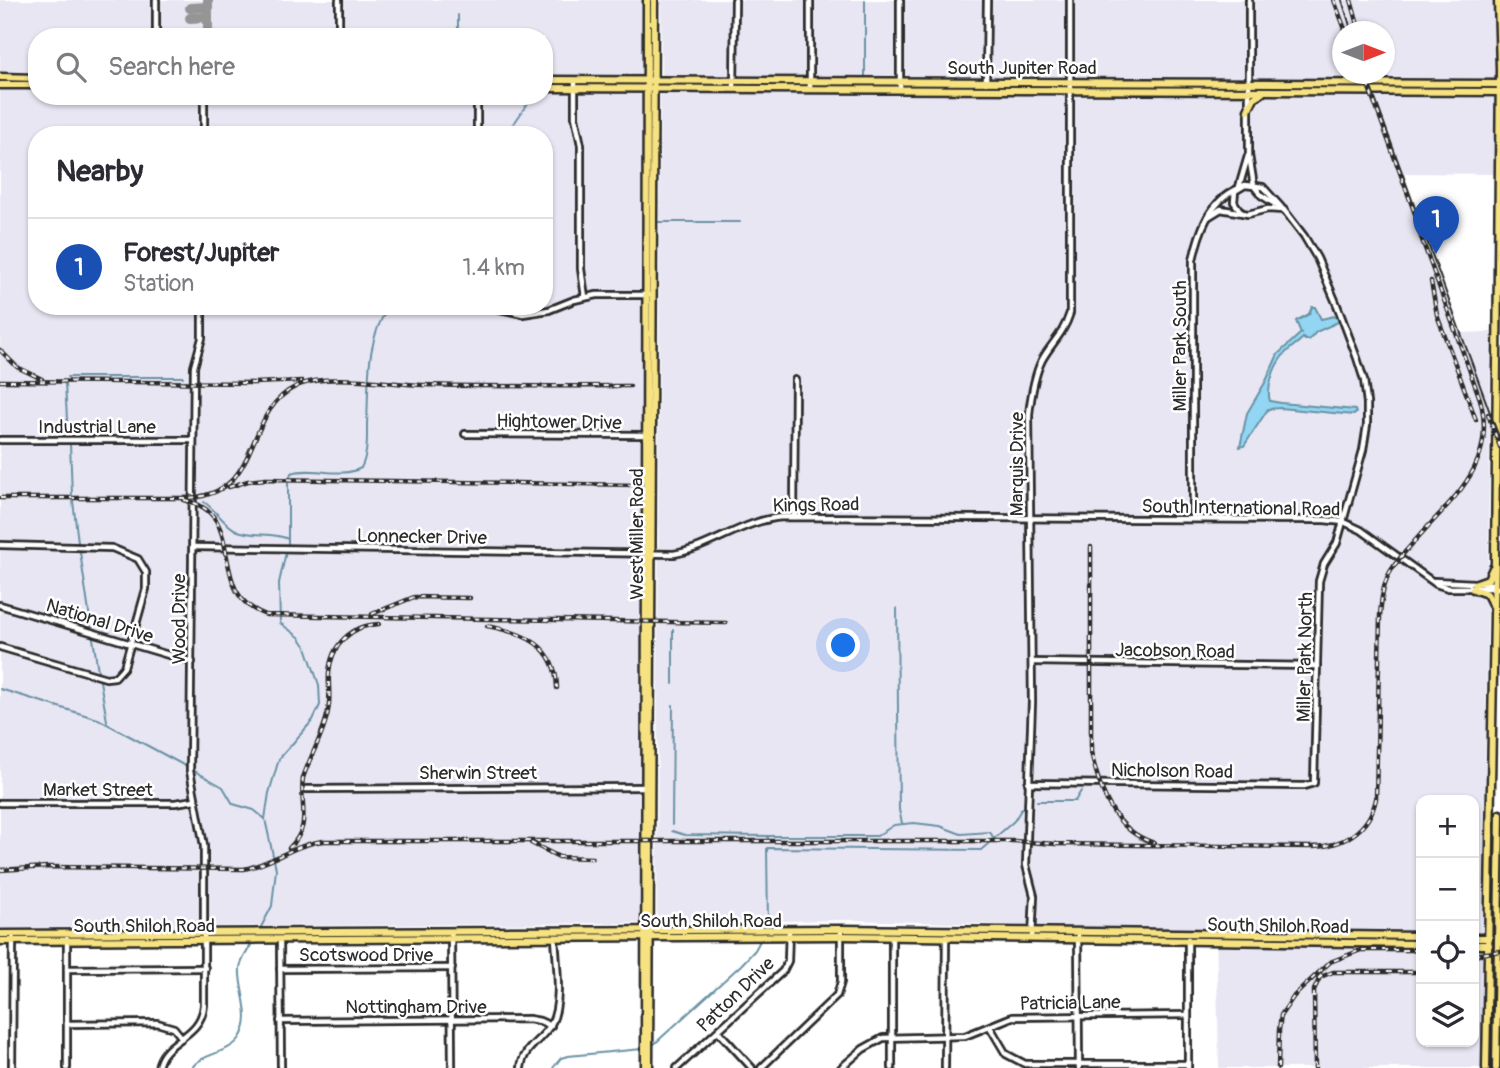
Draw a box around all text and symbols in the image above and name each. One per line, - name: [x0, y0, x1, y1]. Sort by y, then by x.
- north arrow: [1332, 21, 1395, 84]
- search box: [28, 28, 553, 105]
- icon: search: [52, 48, 90, 86]
- text: Search here: [108, 51, 235, 83]
- street label: South Jupiter Road: [947, 56, 1097, 80]
- text: Nearby: [56, 153, 143, 190]
- pin: 1: [1413, 196, 1459, 254]
- text: Forest/Jupiter: [123, 237, 279, 269]
- text: 1: [75, 253, 84, 282]
- text: 1.4 km: [463, 253, 525, 282]
- text: Station: [123, 269, 194, 298]
- street label: Miller Park South: [1168, 280, 1192, 412]
- street label: Hightower Drive: [496, 409, 623, 435]
- street label: Marquis Drive: [1005, 411, 1029, 516]
- street label: Industrial Lane: [38, 415, 157, 439]
- street label: West Miller Road: [625, 468, 649, 600]
- street label: Kings Road: [772, 492, 860, 518]
- street label: South International Road: [1141, 494, 1341, 522]
- street label: Lonnecker Drive: [357, 524, 488, 550]
- street label: Wood Drive: [167, 573, 191, 664]
- street label: Miller Park North: [1292, 592, 1318, 722]
- street label: National Drive: [43, 593, 157, 649]
- your location: [826, 628, 860, 662]
- street label: Jacobson Road: [1115, 638, 1235, 664]
- street label: Nicholson Road: [1111, 758, 1233, 784]
- street label: Sherwin Street: [419, 761, 538, 785]
- street label: Market Street: [43, 778, 153, 802]
- map controls: [1416, 795, 1479, 1047]
- button: +: [1416, 795, 1479, 858]
- button: −: [1416, 858, 1479, 921]
- street label: South Shiloh Road: [640, 909, 782, 933]
- street label: South Shiloh Road: [1207, 913, 1349, 939]
- street label: South Shiloh Road: [73, 914, 215, 938]
- button: locate: [1416, 921, 1479, 984]
- street label: Scotswood Drive: [299, 943, 434, 967]
- street label: Patton Drive: [692, 951, 780, 1038]
- button: layers: [1416, 984, 1479, 1047]
- street label: Patricia Lane: [1019, 990, 1121, 1016]
- street label: Nottingham Drive: [345, 995, 487, 1019]

